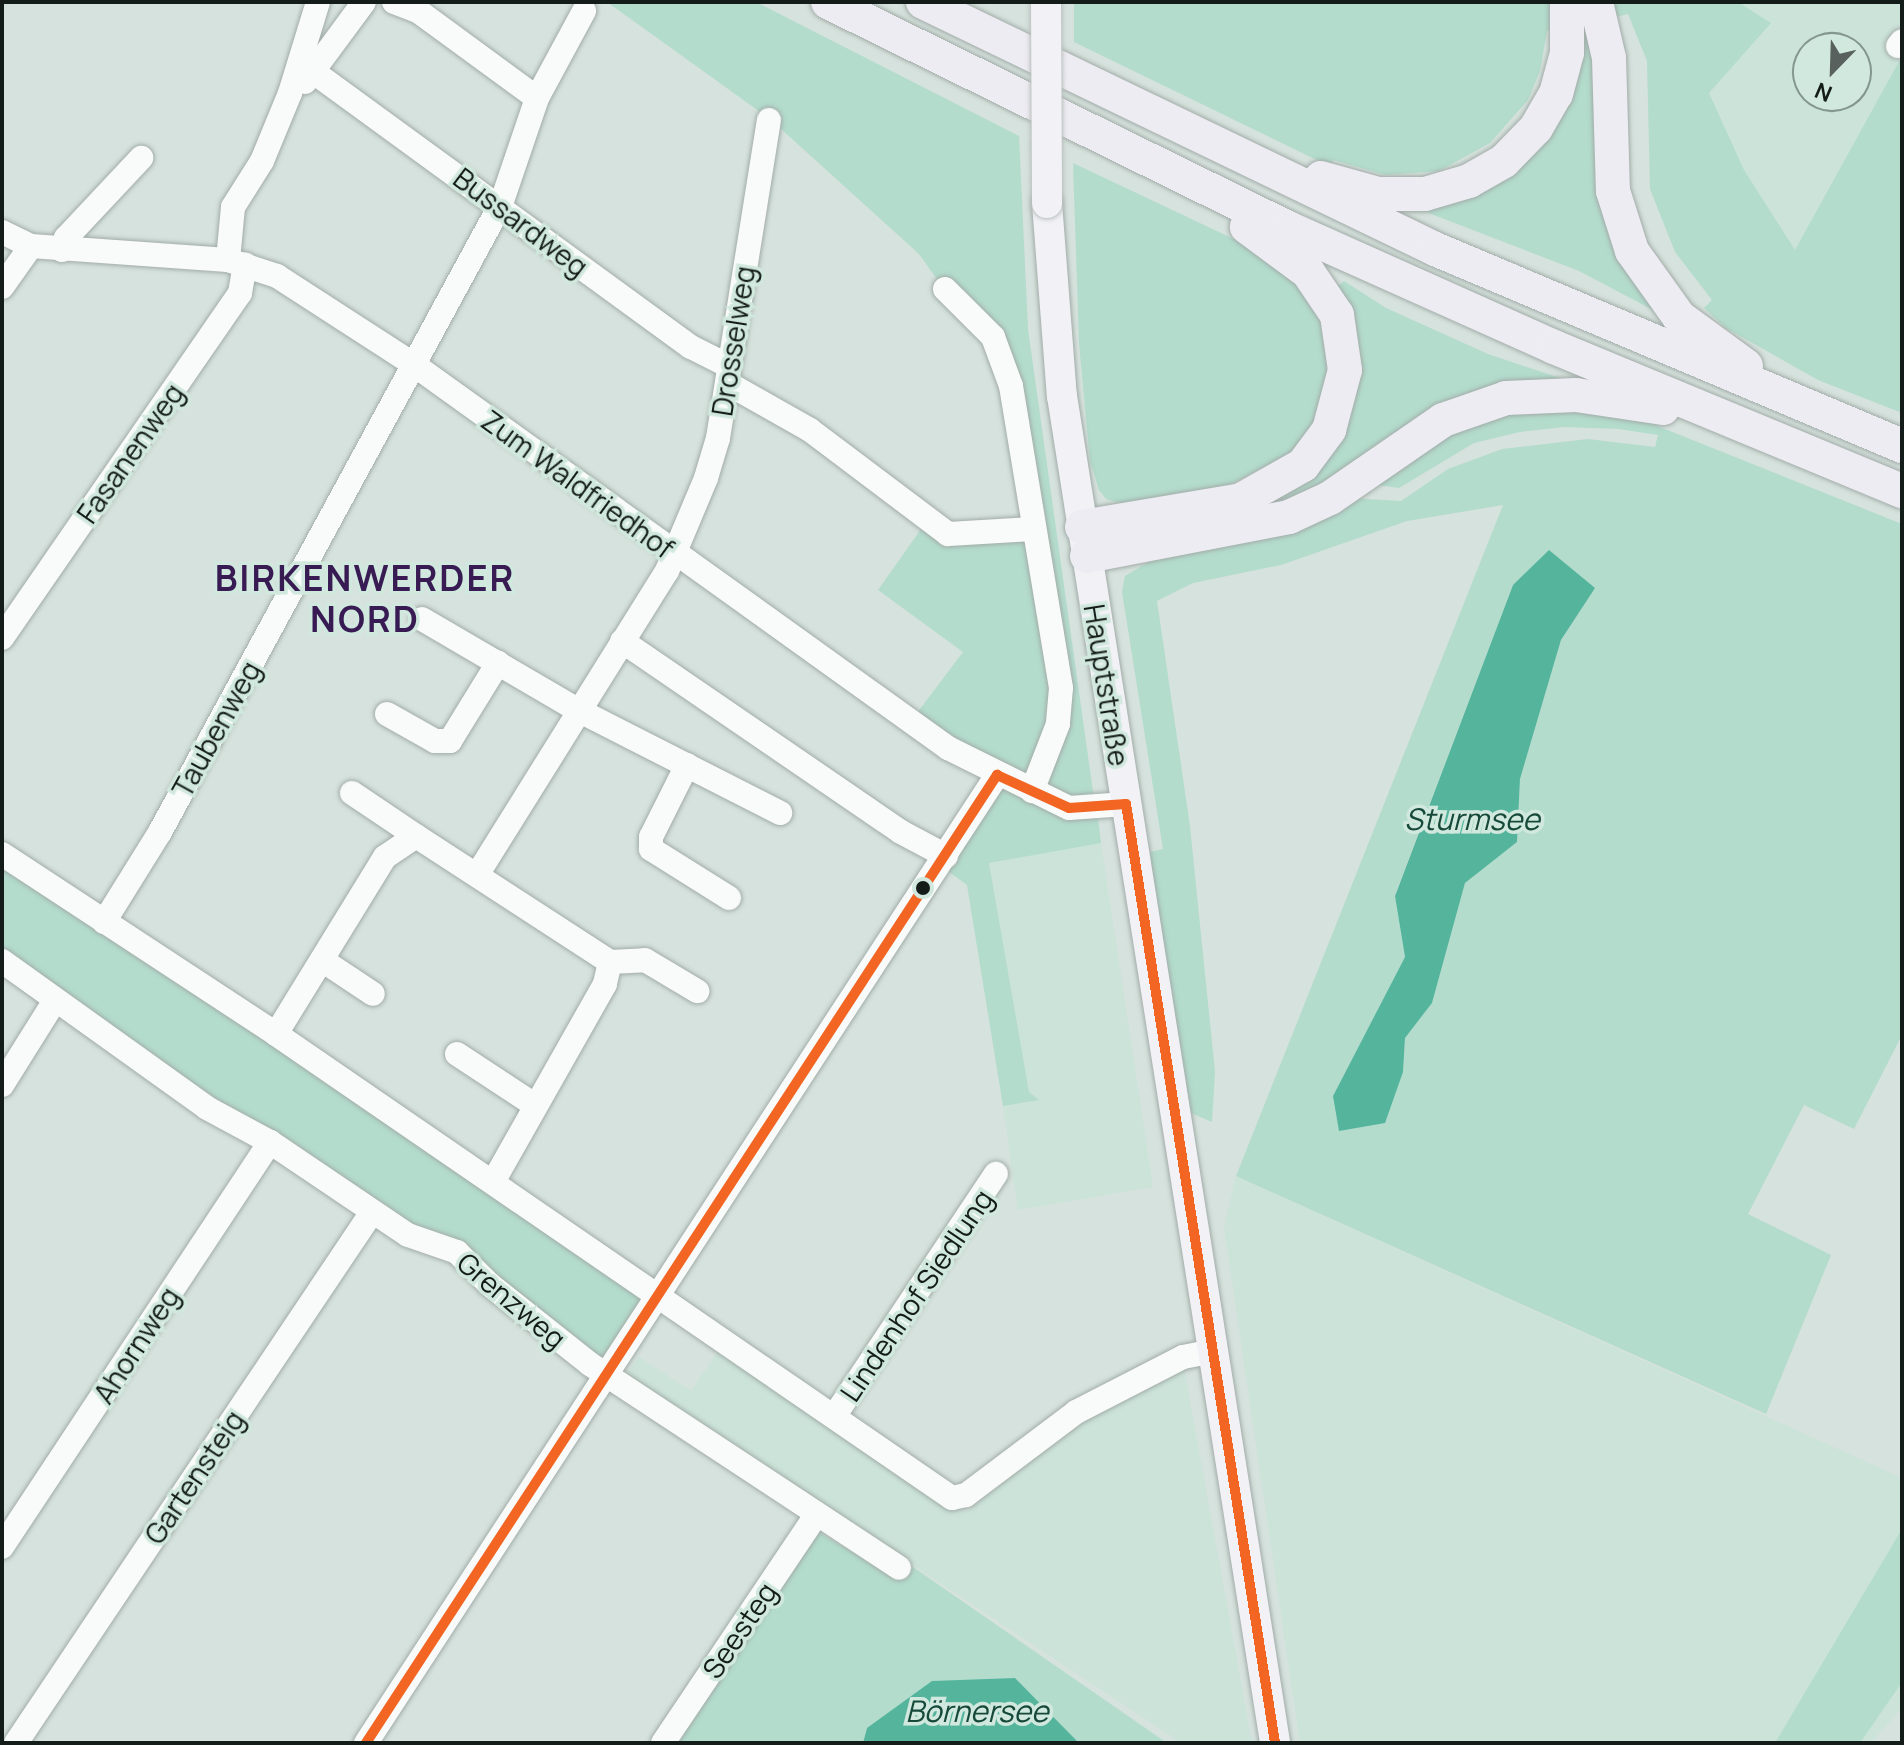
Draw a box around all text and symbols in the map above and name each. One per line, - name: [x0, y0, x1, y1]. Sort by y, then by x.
- north arrow: [1792, 32, 1872, 112]
- text: N: [1810, 75, 1837, 109]
- street label: Bussardweg: [447, 161, 595, 283]
- street label: Drosselweg: [705, 264, 761, 418]
- street label: Fasanenweg: [70, 377, 190, 529]
- street label: Zum Waldfriedhof: [475, 403, 681, 565]
- district label: BIRKENWERDER NORD: [215, 555, 515, 640]
- street label: Hauptstraße: [1078, 602, 1136, 768]
- street label: Taubenweg: [165, 655, 267, 803]
- water label: Sturmsee: [1404, 801, 1540, 837]
- unlabelled marker: [915, 880, 931, 896]
- street label: Lindenhof Siedlung: [833, 1183, 999, 1407]
- street label: Grenzweg: [451, 1245, 573, 1355]
- street label: Ahornweg: [86, 1281, 186, 1409]
- street label: Gartensteig: [137, 1404, 251, 1550]
- street label: Seesteg: [695, 1576, 783, 1684]
- water label: Börnersee: [905, 1693, 1049, 1729]

